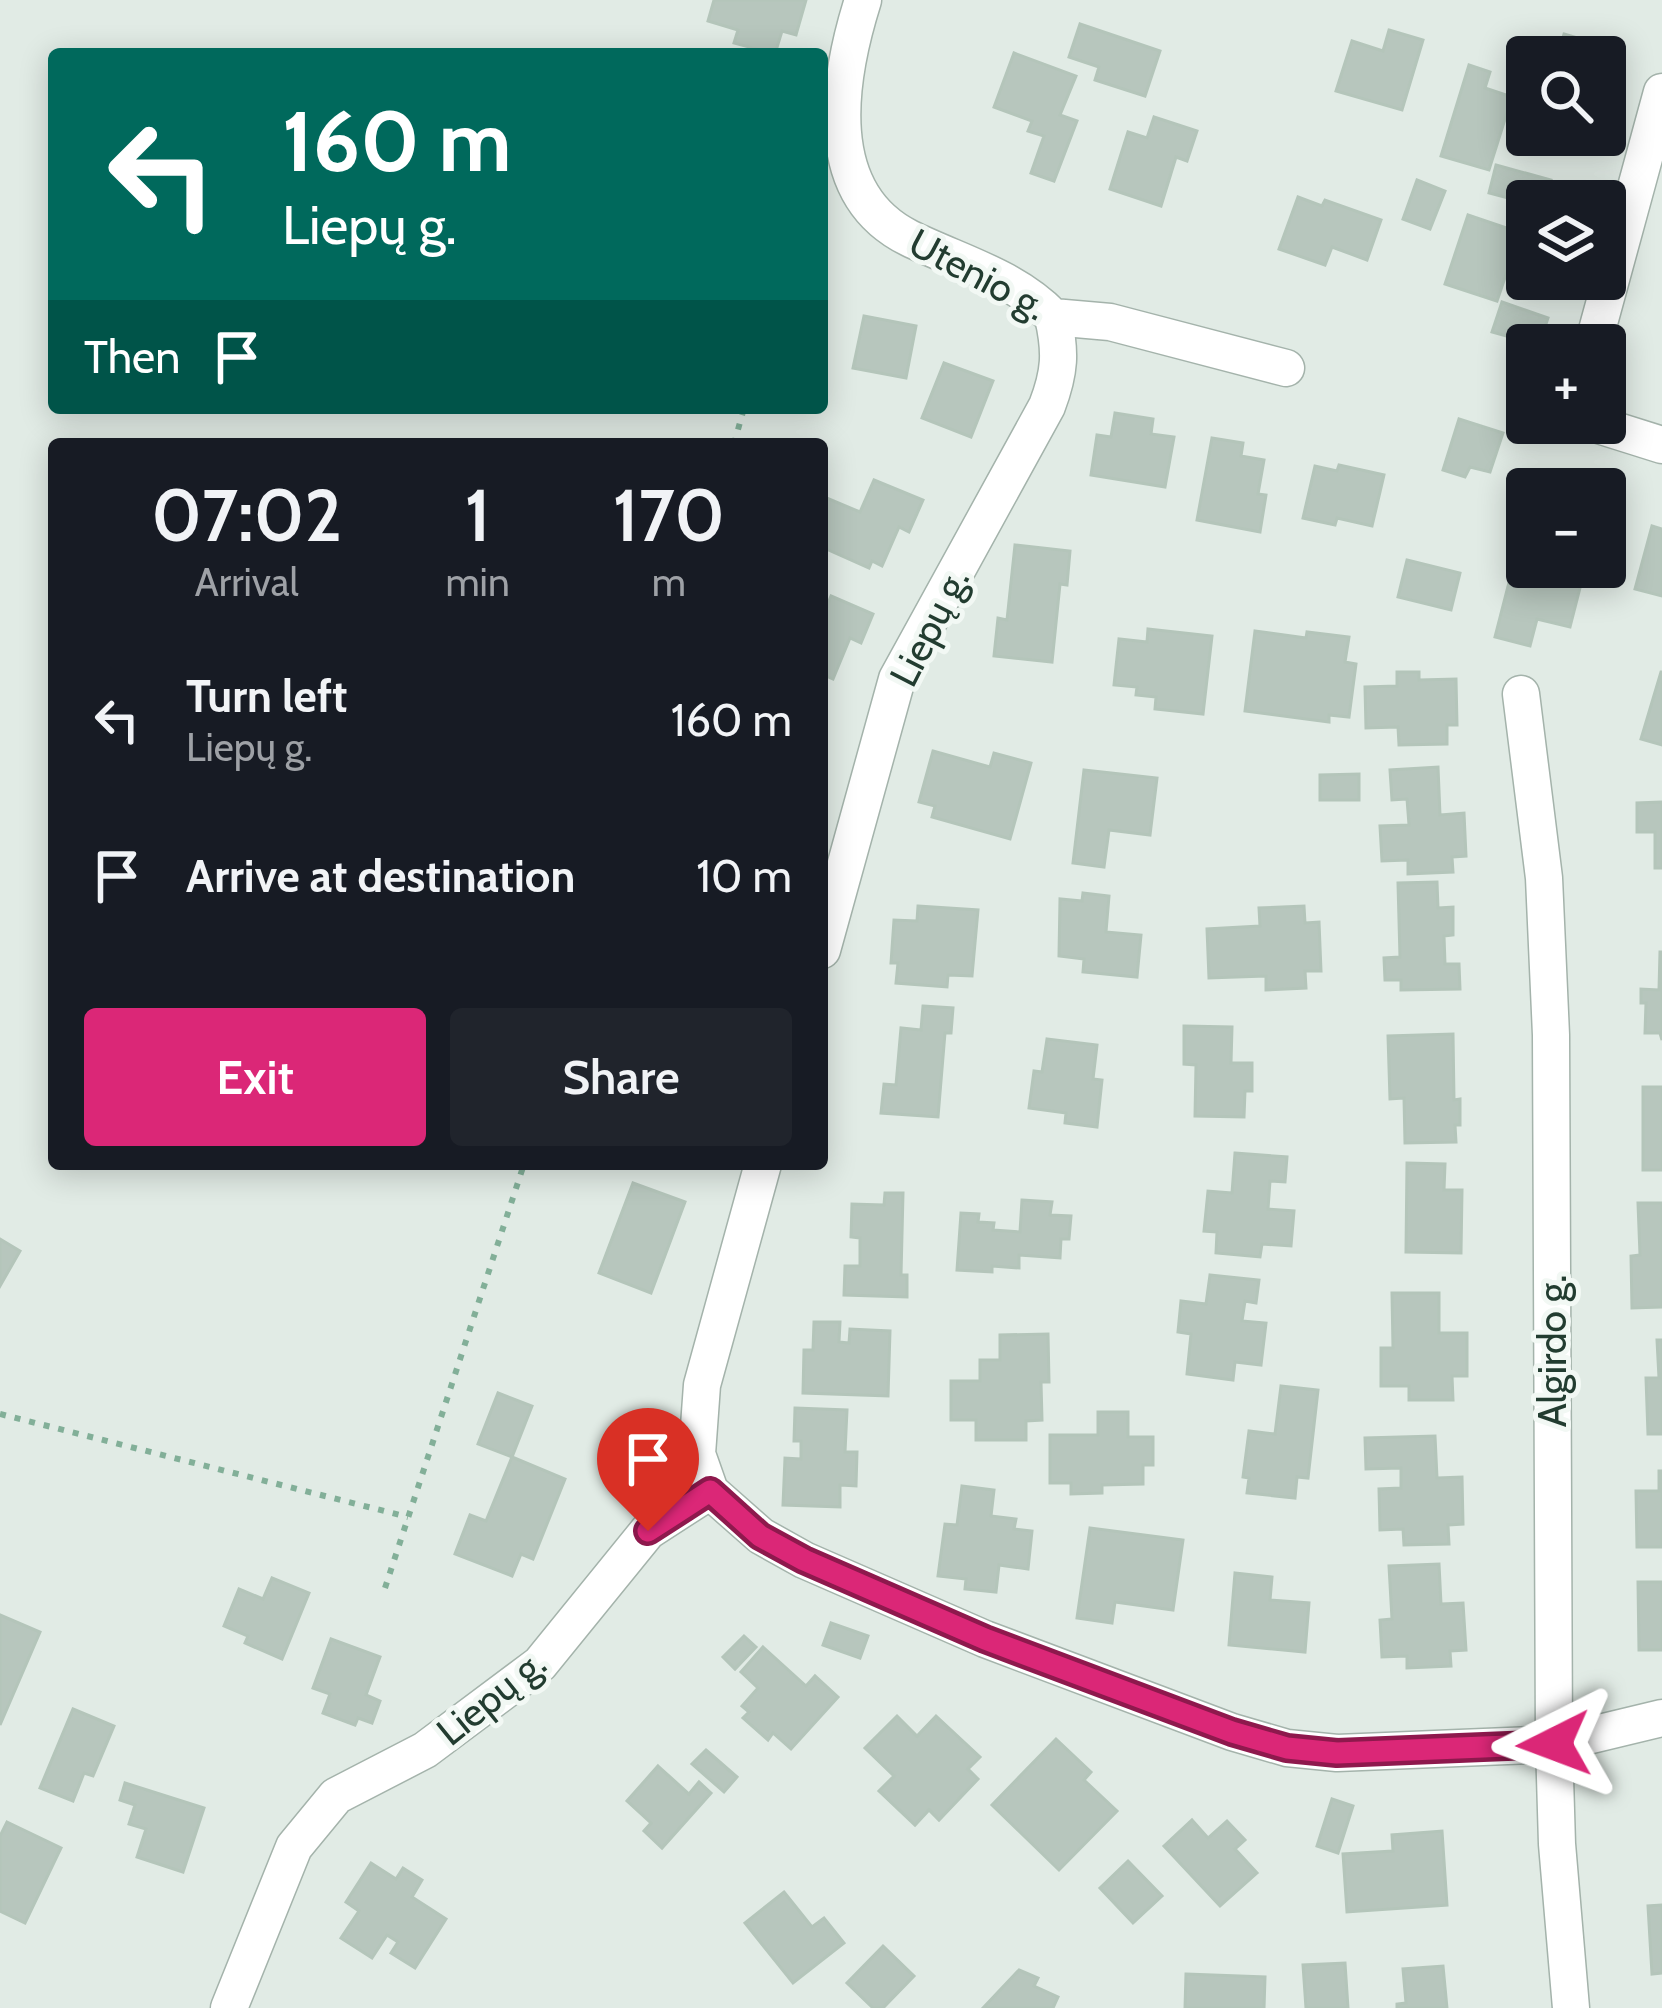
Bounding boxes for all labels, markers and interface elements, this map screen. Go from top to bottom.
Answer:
map controls [1506,36,1626,588]
button: search [1506,36,1626,156]
text: 160 m [282,90,511,192]
icon: left [84,96,240,252]
button: layers [1506,180,1626,300]
text: Liepų g. [282,192,457,258]
street label: Utenio g. [901,218,1055,330]
icon: arrive [204,324,270,390]
button: + [1506,324,1626,444]
text: Then [84,330,180,384]
button: − [1506,468,1626,588]
text: 07:02 [151,472,342,559]
text: 1 [465,472,490,559]
text: 170 [613,472,725,559]
text: Arrival [195,558,299,606]
text: min [445,558,510,606]
text: m [652,558,686,606]
street label: Liepų g. [879,560,979,694]
text: Turn left [186,669,348,723]
icon: left [84,687,150,753]
text: 160 m [671,693,792,747]
text: Liepų g. [186,723,312,771]
icon: arrive [84,843,150,909]
text: Arrive at destination [186,849,575,903]
text: 10 m [696,849,792,903]
button: Exit [84,1008,426,1146]
button: Share [450,1008,792,1146]
street label: Algirdo g. [1528,1275,1576,1427]
pin [597,1408,699,1531]
icon: arrive [615,1426,681,1492]
street label: Liepų g. [427,1639,555,1755]
position arrow [1491,1681,1617,1807]

